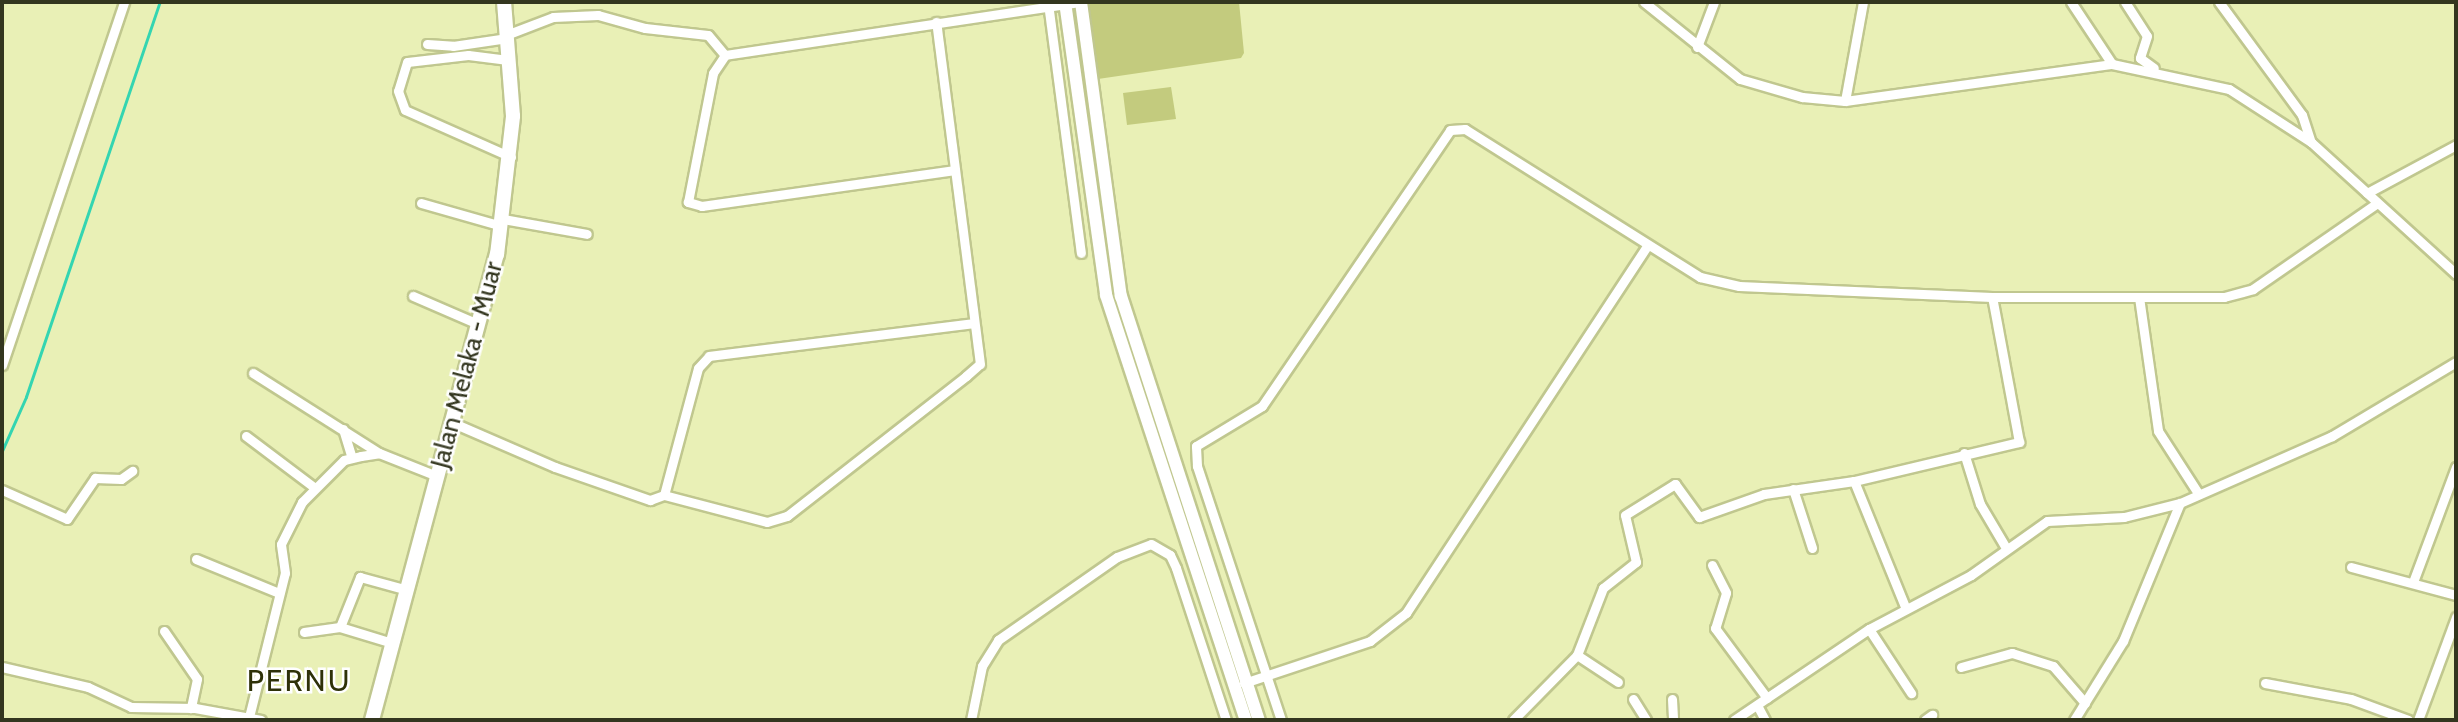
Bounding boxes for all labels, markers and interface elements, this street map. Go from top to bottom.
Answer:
street label: Jalan Melaka - Muar [424,258,510,472]
district label: PERNU [247,663,351,699]

